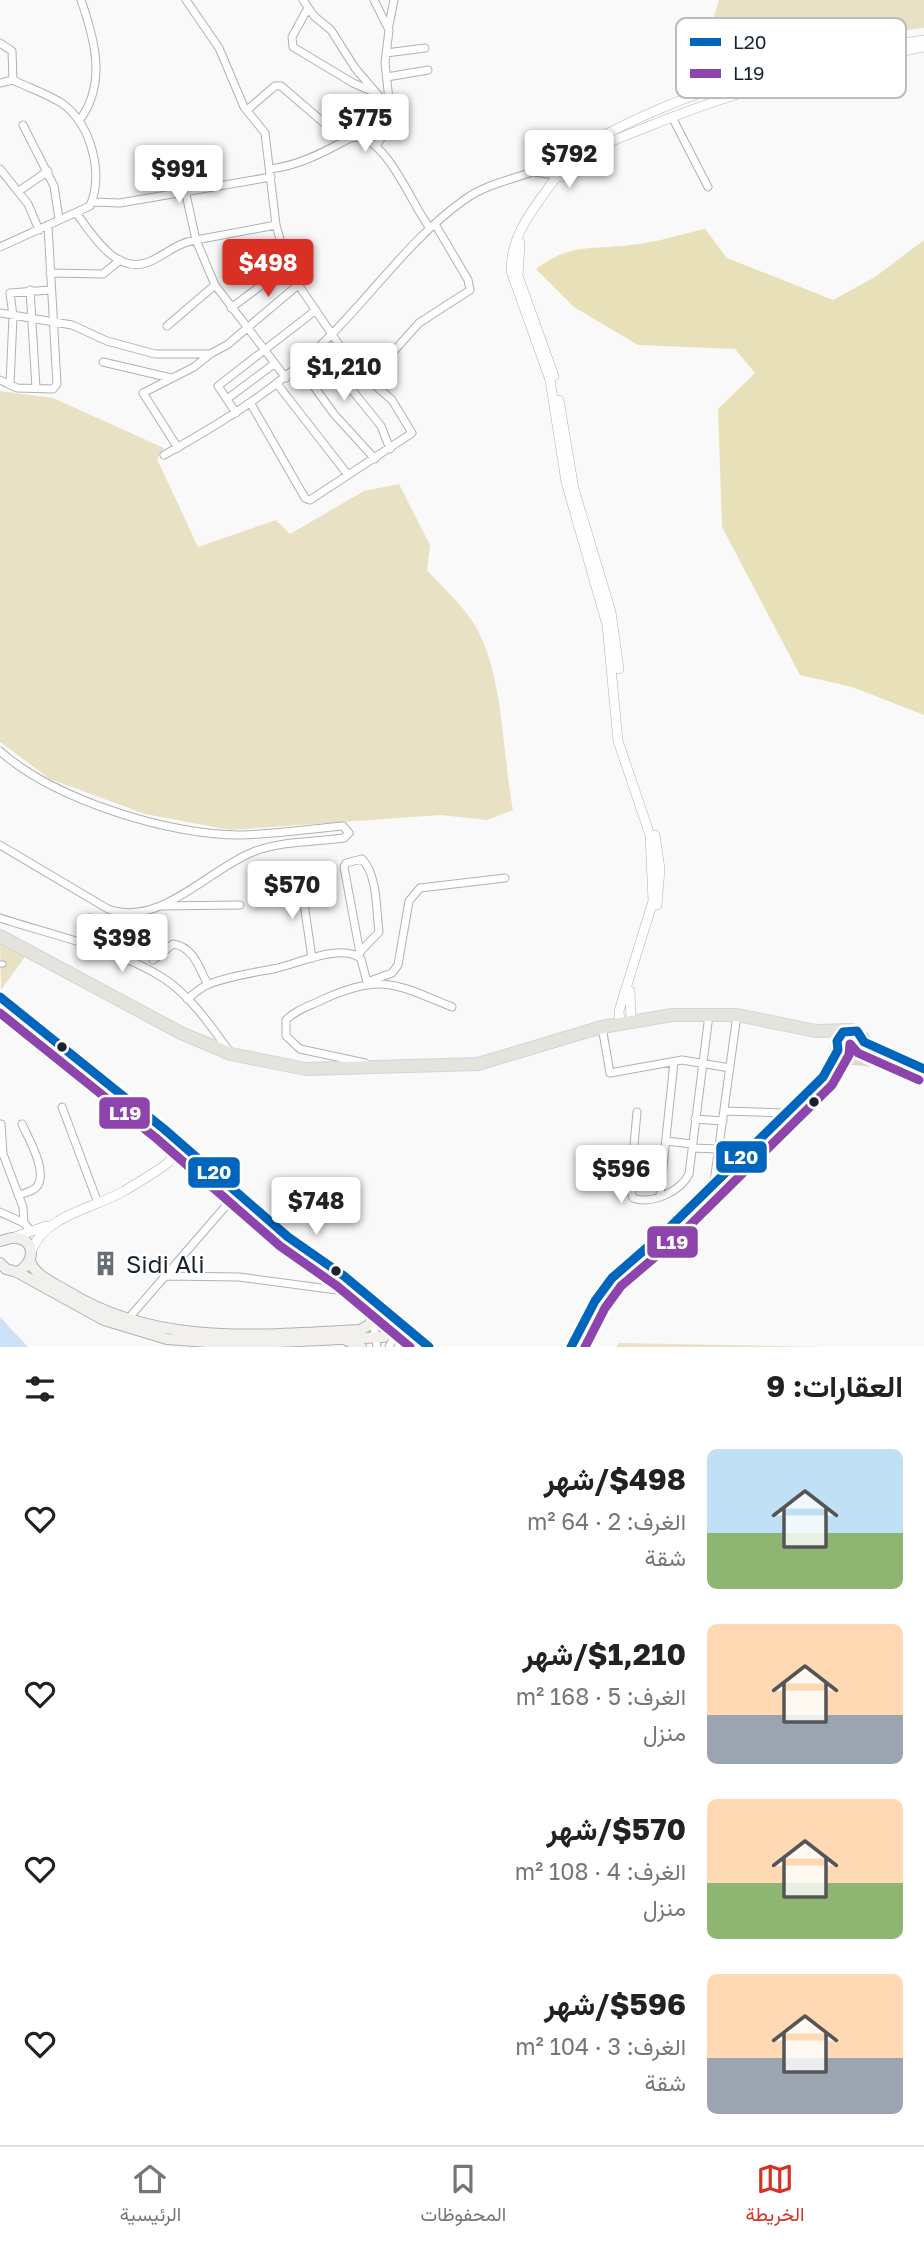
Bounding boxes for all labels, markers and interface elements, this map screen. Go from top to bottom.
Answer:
legend [676,18,906,98]
text: L20 [733,30,767,53]
text: L19 [733,61,765,84]
pin: $775 [324,94,406,154]
text: $775 [338,103,392,131]
pin: $792 [528,130,610,190]
text: $792 [541,139,597,167]
pin: $991 [138,146,220,205]
text: $991 [151,154,207,182]
pin: $498 [227,240,309,299]
text: $498 [238,248,298,276]
pin: $1,210 [287,344,401,403]
text: $1,210 [306,352,382,380]
pin: $570 [251,862,333,921]
text: $570 [264,870,320,898]
pin: $398 [81,914,163,974]
text: $398 [93,923,151,951]
unlabelled marker [55,1040,69,1054]
unlabelled marker [807,1095,821,1109]
line badge: L19 [98,1096,151,1130]
text: L19 [109,1101,141,1124]
line badge: L20 [715,1140,768,1174]
text: L20 [724,1145,758,1168]
pin: $596 [580,1146,662,1205]
text: $596 [592,1154,650,1182]
line badge: L20 [187,1156,241,1189]
text: L20 [197,1160,231,1183]
pin: $748 [275,1178,357,1237]
text: $748 [287,1186,345,1214]
line badge: L19 [646,1225,699,1259]
text: L19 [656,1230,688,1253]
building icon: Sidi Ali [92,1249,120,1277]
place label: Sidi Ali [126,1249,205,1278]
unlabelled marker [329,1264,343,1278]
text: العقارات: 9 [766,1368,903,1404]
icon: filters [21,1370,59,1408]
text: $498/شهر [544,1461,686,1497]
icon: home [763,1477,847,1561]
icon: heart [21,1500,59,1538]
text: الغرف: 2 · 64 m² [527,1507,686,1535]
text: شقة [644,1543,686,1571]
text: $1,210/شهر [522,1636,686,1672]
icon: home [763,1652,847,1736]
icon: heart [21,1675,59,1713]
text: الغرف: 5 · 168 m² [516,1682,686,1710]
text: منزل [643,1718,686,1746]
text: $570/شهر [547,1811,686,1847]
icon: home [763,1827,847,1911]
icon: heart [21,1850,59,1888]
text: الغرف: 4 · 108 m² [515,1857,686,1885]
text: منزل [643,1893,686,1921]
text: $596/شهر [544,1986,686,2022]
icon: home [763,2002,847,2086]
icon: heart [21,2025,59,2063]
text: الغرف: 3 · 104 m² [515,2032,686,2060]
text: شقة [644,2068,686,2096]
tab: الرئيسية [120,2160,181,2231]
tab: المحفوظات [421,2160,506,2231]
tab: الخريطة [746,2160,804,2231]

